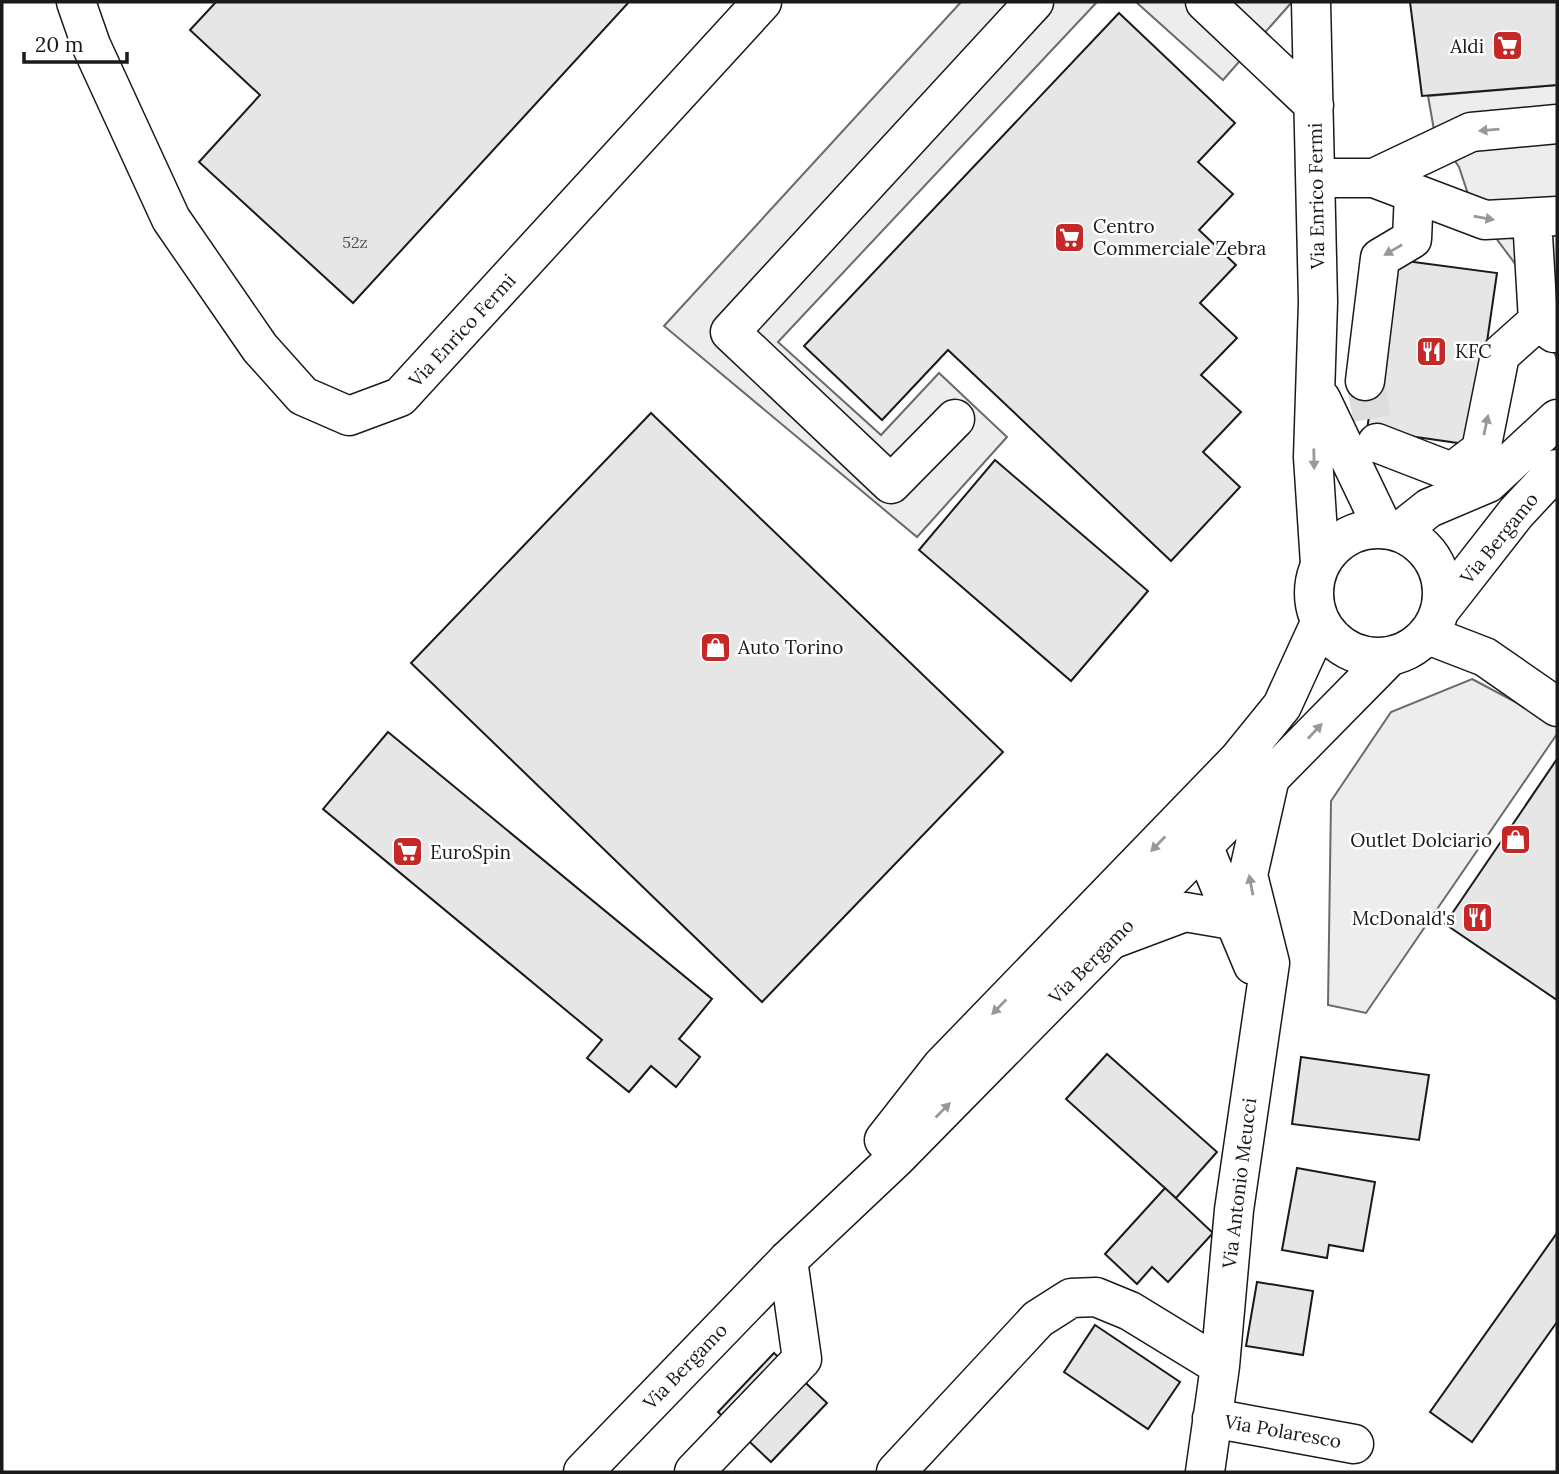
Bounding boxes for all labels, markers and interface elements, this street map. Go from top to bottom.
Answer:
scale bar [24,21,128,65]
supermarket icon: Aldi [1490,29,1524,63]
text: 20 m [35,31,84,58]
place label: Aldi [1449,34,1484,58]
street label: Via Enrico Fermi [1303,123,1329,270]
one-way arrow [1478,125,1500,136]
one-way arrow [1473,212,1495,223]
place label: Centro Commerciale Zebra [1093,214,1267,260]
supermarket icon: Centro Commerciale Zebra [1053,220,1087,254]
house number: 52z [342,232,368,252]
one-way arrow [1383,244,1402,256]
street label: Via Enrico Fermi [403,268,521,392]
restaurant icon: KFC [1415,334,1449,368]
place label: KFC [1455,339,1492,363]
one-way arrow [1480,414,1491,436]
one-way arrow [1308,448,1320,470]
street label: Via Bergamo [1454,487,1543,589]
shop icon: Auto Torino [698,630,732,664]
place label: Auto Torino [737,635,843,659]
one-way arrow [1306,723,1322,740]
shop icon: Outlet Dolciario [1498,823,1532,857]
place label: Outlet Dolciario [1350,828,1492,852]
supermarket icon: EuroSpin [390,835,424,869]
one-way arrow [1149,835,1166,852]
place label: EuroSpin [430,840,511,864]
one-way arrow [1246,874,1257,896]
restaurant icon: McDonald's [1461,901,1495,935]
place label: McDonald's [1352,906,1455,930]
street label: Via Bergamo [1043,913,1139,1009]
one-way arrow [992,998,1008,1015]
street label: Via Antonio Meucci [1217,1096,1261,1271]
one-way arrow [935,1102,951,1118]
street label: Via Bergamo [637,1318,732,1415]
street label: Via Polaresco [1222,1409,1343,1453]

